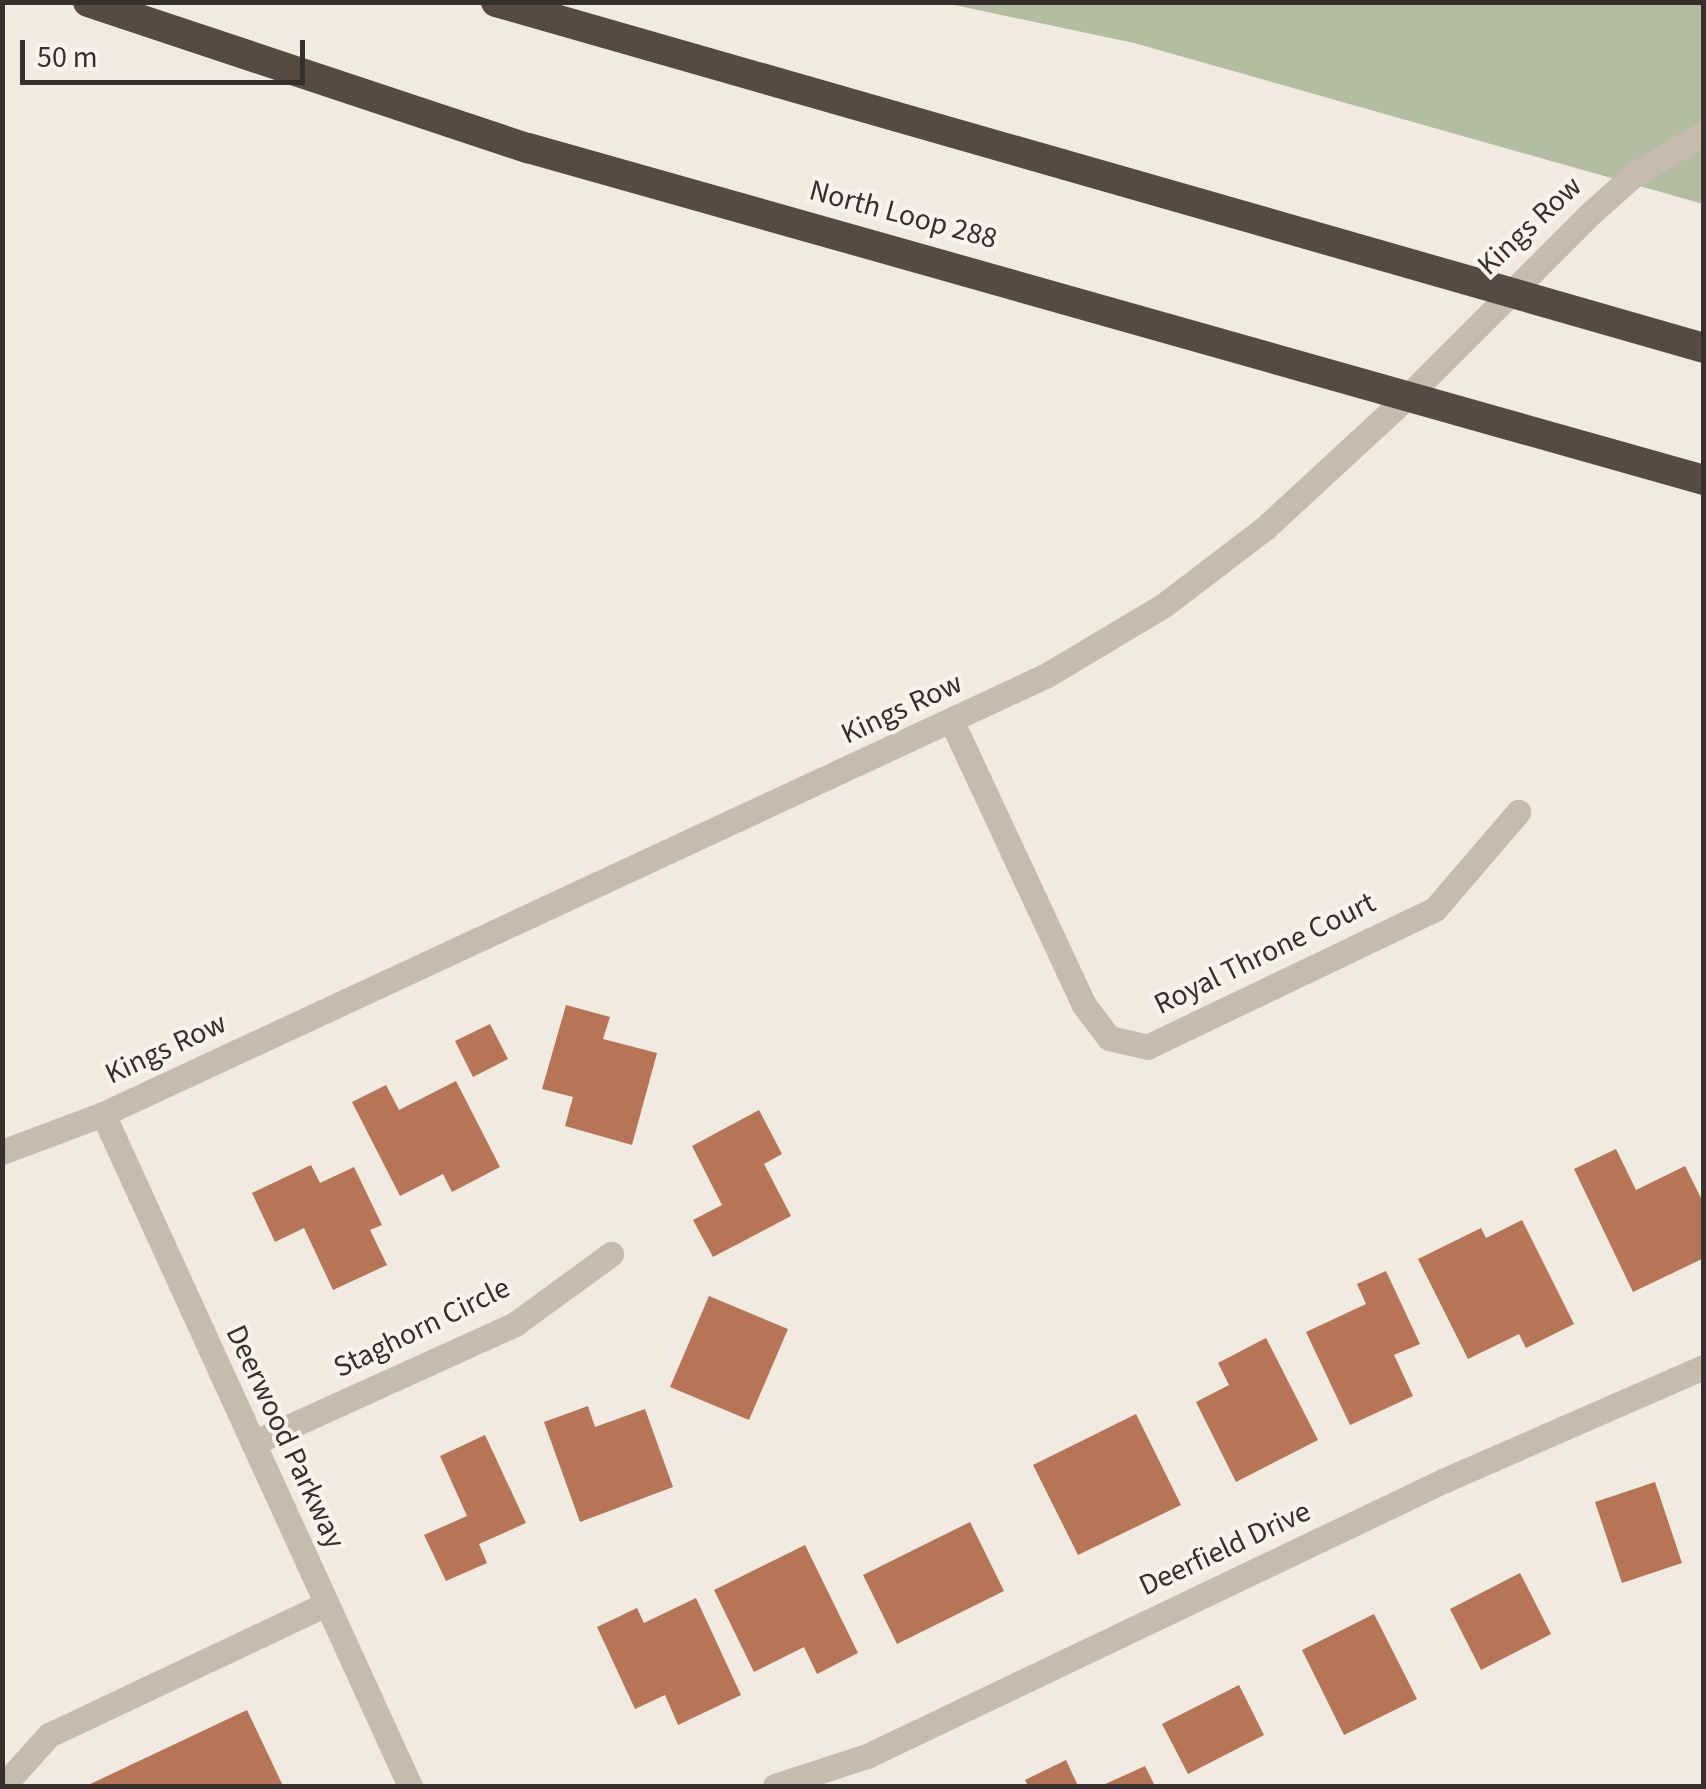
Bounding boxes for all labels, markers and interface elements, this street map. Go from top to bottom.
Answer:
scale bar [25,20,310,82]
text: 50 m [37,36,98,79]
street label: Kings Row [1470,169,1590,283]
street label: North Loop 288 [805,173,1001,257]
street label: Kings Row [836,665,968,753]
street label: Royal Throne Court [1149,885,1381,1023]
street label: Kings Row [100,1005,232,1093]
street label: Staghorn Circle [328,1270,516,1386]
street label: Deerwood Parkway [217,1320,353,1554]
street label: Deerfield Drive [1134,1494,1316,1604]

